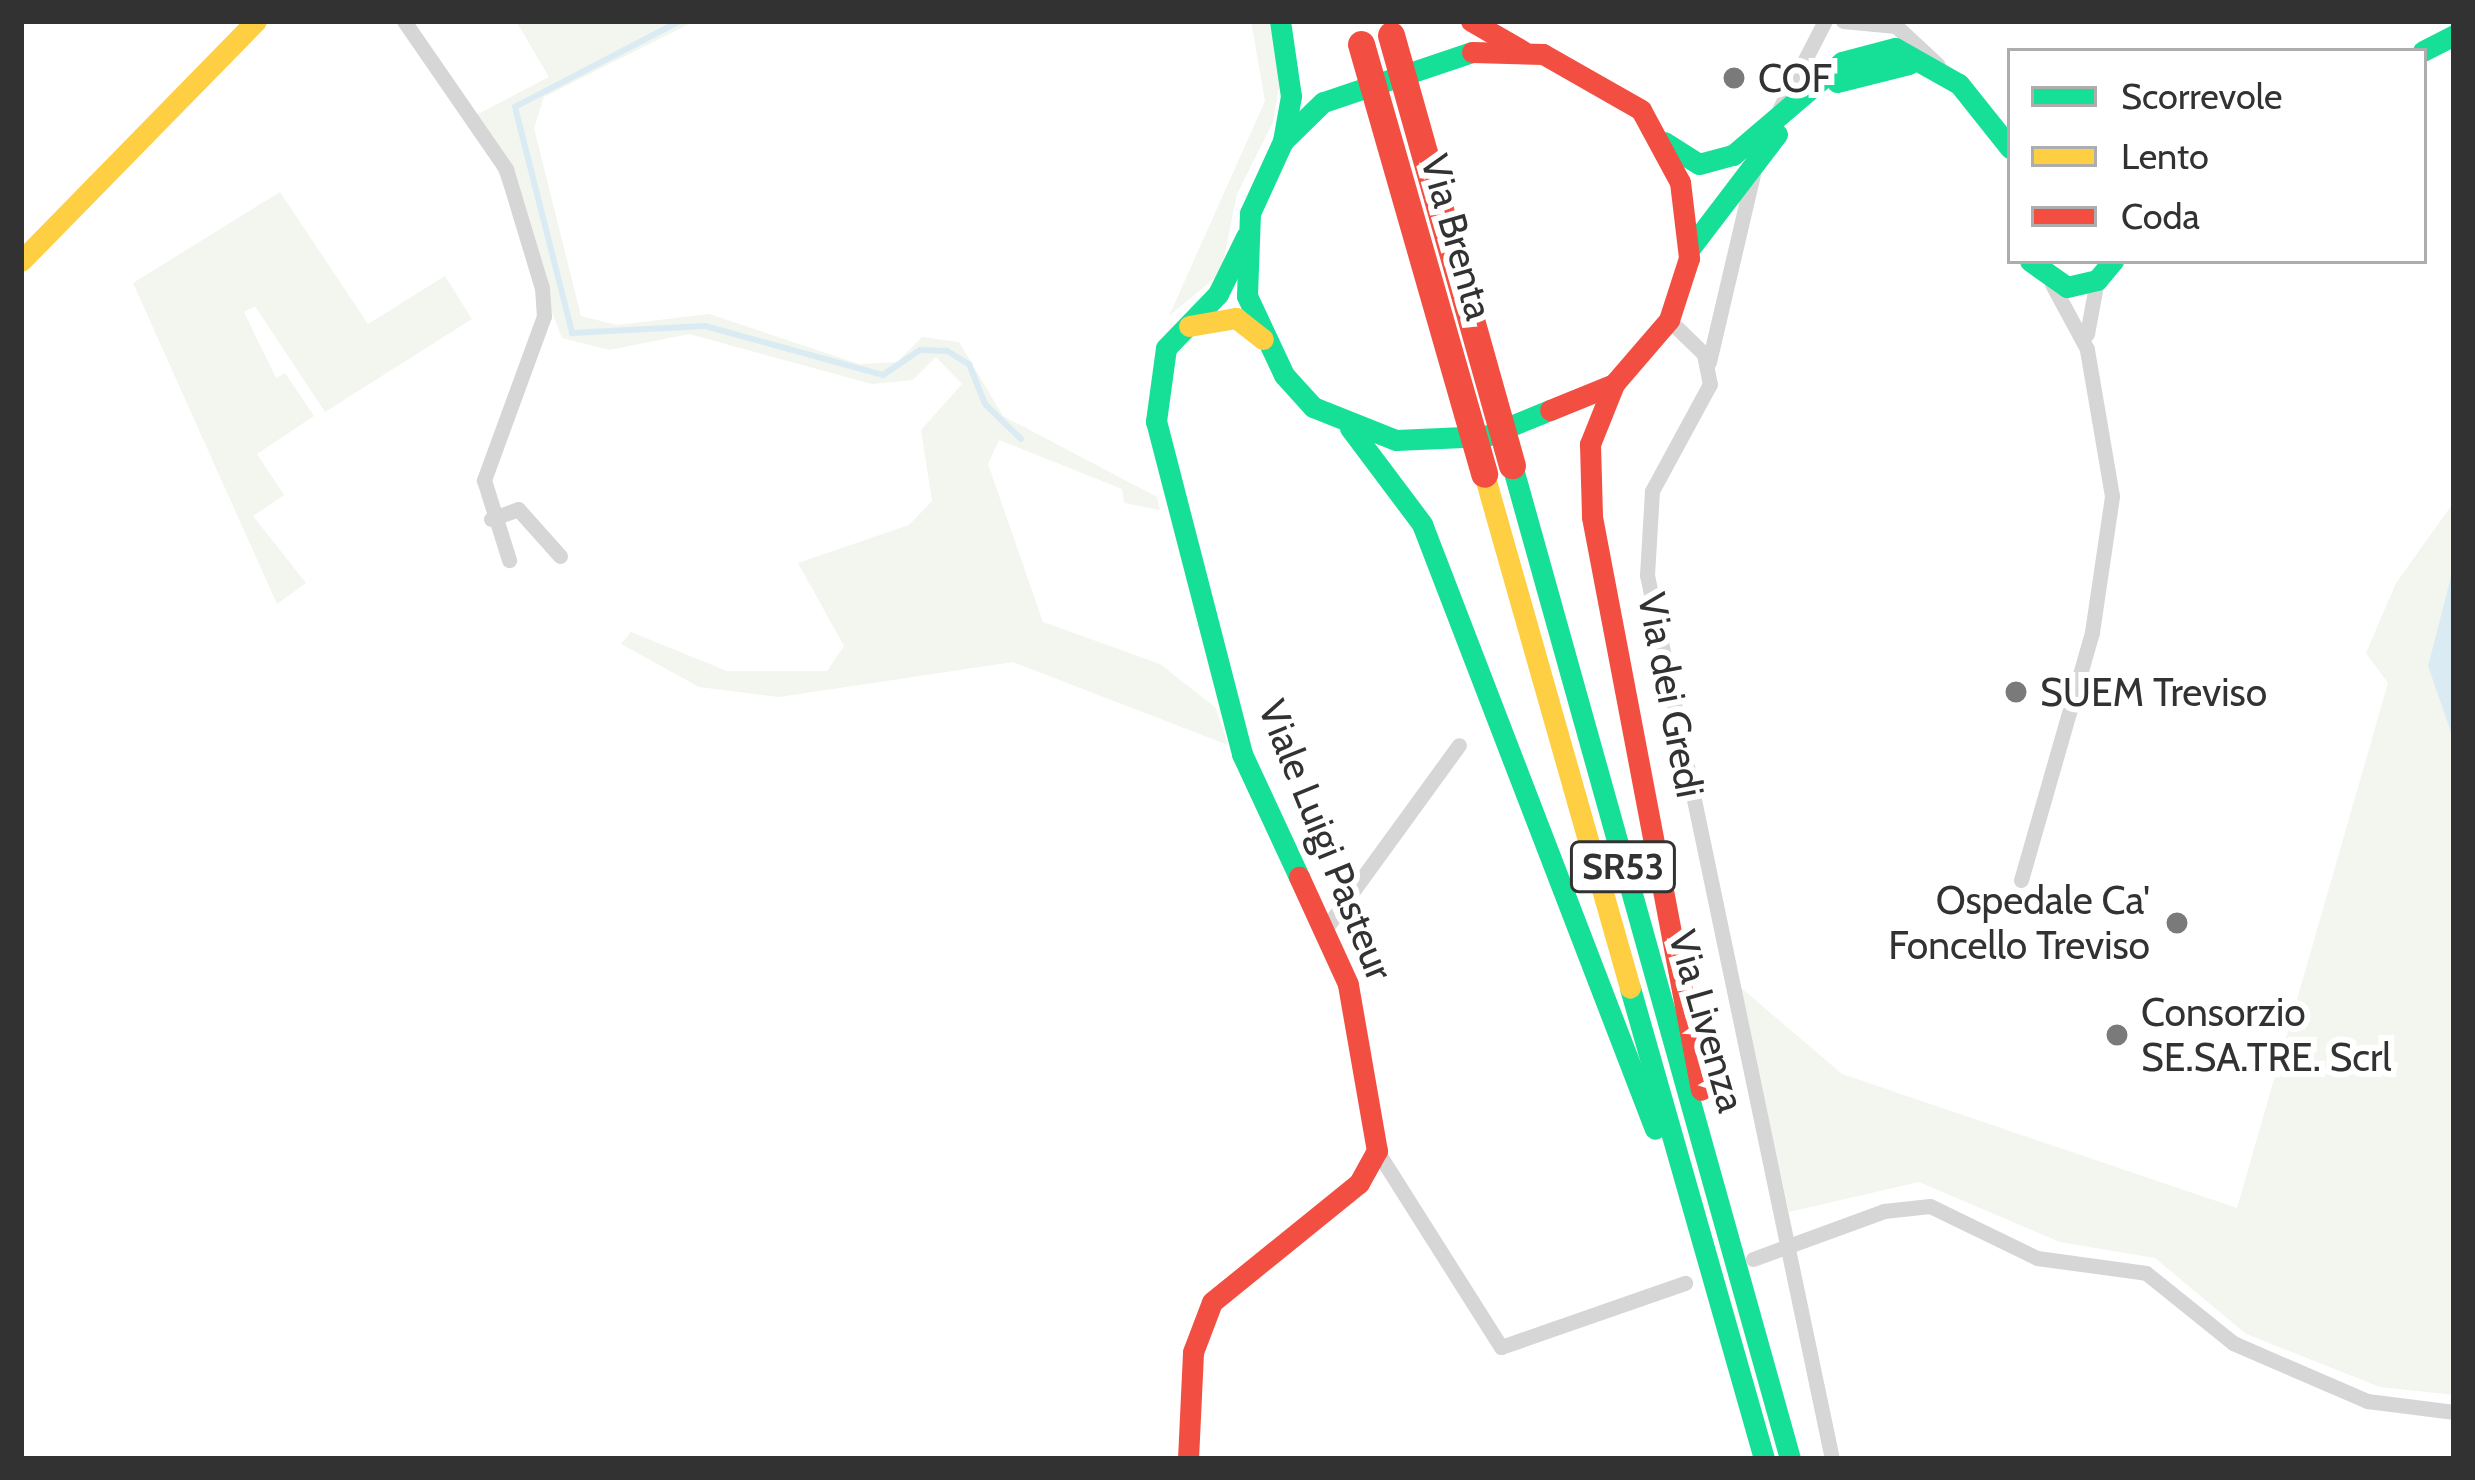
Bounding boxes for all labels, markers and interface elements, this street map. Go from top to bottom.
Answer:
legend [2007,48,2427,264]
place label: COF [1758,55,1832,101]
marker: COF [1721,65,1747,91]
text: Scorrevole [2121,74,2282,118]
text: Lento [2121,134,2209,178]
street label: Via Brenta [1411,149,1503,325]
text: Coda [2121,194,2200,238]
street label: Via dei Gredi [1628,589,1714,801]
place label: SUEM Treviso [2040,669,2267,715]
marker: SUEM Treviso [2003,679,2029,705]
street label: Viale Luigi Pasteur [1249,693,1403,987]
road number: SR53 [1569,837,1677,897]
place label: Ospedale Ca' Foncello Treviso [1888,878,2150,969]
marker: Ospedale Ca' Foncello Treviso [2161,907,2193,939]
street label: Via Livenza [1659,925,1755,1117]
place label: Consorzio SE.SA.TRE. Scrl [2141,990,2392,1081]
marker: Consorzio SE.SA.TRE. Scrl [2104,1022,2130,1048]

